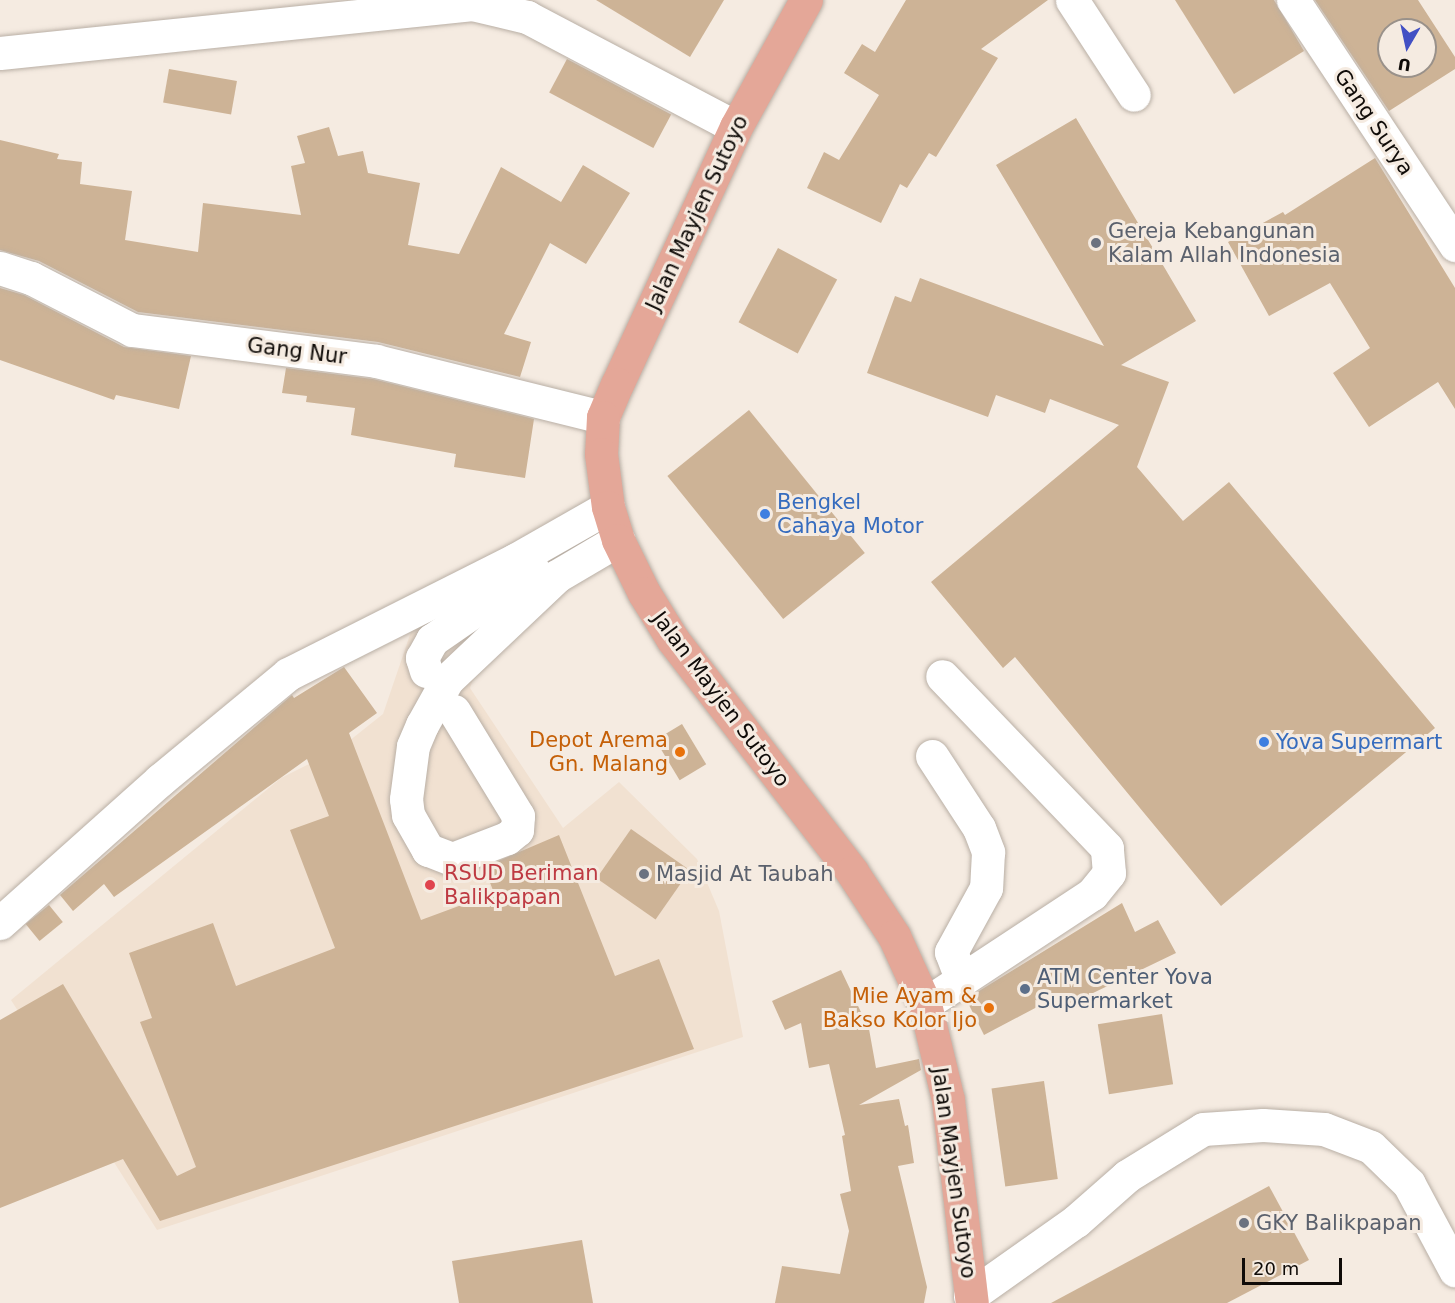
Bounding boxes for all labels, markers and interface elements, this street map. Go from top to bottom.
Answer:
north arrow [1377,18,1437,78]
text: U [1397,54,1412,75]
street label: Gang Surya [1329,64,1419,180]
street label: Jalan Mayjen Sutoyo [641,111,753,315]
place label: Gereja Kebangunan Kalam Allah Indonesia [1108,218,1341,268]
marker: Gereja Kebangunan Kalam Allah Indonesia [1089,236,1103,250]
street label: Gang Nur [246,332,348,370]
place label: Bengkel Cahaya Motor [777,489,923,539]
marker: Bengkel Cahaya Motor [758,507,772,521]
street label: Jalan Mayjen Sutoyo [647,606,795,792]
place label: Depot Arema Gn. Malang [529,727,668,777]
place label: Yova Supermart [1276,729,1442,755]
marker: Yova Supermart [1257,735,1271,749]
marker: Depot Arema Gn. Malang [673,745,687,759]
place label: RSUD Beriman Balikpapan [444,860,599,910]
place label: Masjid At Taubah [656,861,834,887]
marker: Masjid At Taubah [637,867,651,881]
marker: RSUD Beriman Balikpapan [421,876,439,894]
place label: ATM Center Yova Supermarket [1037,964,1213,1014]
marker: ATM Center Yova Supermarket [1018,982,1032,996]
place label: Mie Ayam & Bakso Kolor Ijo [823,983,977,1033]
marker: Mie Ayam & Bakso Kolor Ijo [982,1001,996,1015]
street label: Jalan Mayjen Sutoyo [927,1066,981,1280]
place label: GKY Balikpapan [1256,1210,1422,1236]
marker: GKY Balikpapan [1237,1216,1251,1230]
scale bar [1245,1246,1346,1284]
text: 20 m [1253,1258,1299,1279]

